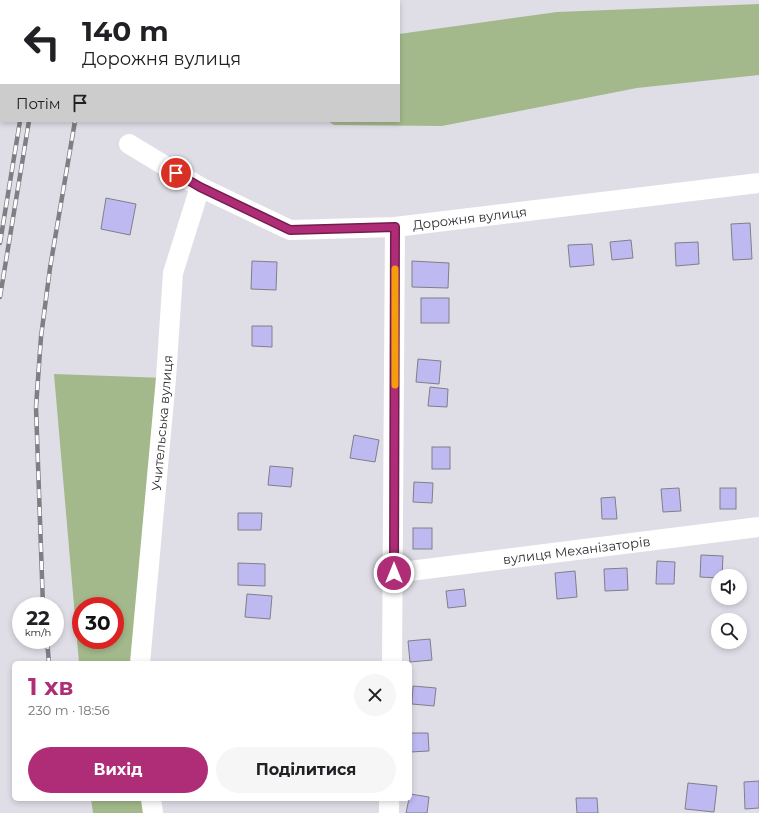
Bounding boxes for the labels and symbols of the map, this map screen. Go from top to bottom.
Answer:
pin [159,156,193,190]
street label: Дорожня вулиця [412,203,528,233]
street label: Учительська вулиця [148,354,176,492]
street label: вулиця Механізаторів [502,533,651,567]
position arrow [373,552,415,594]
speed limit sign: 30 [72,597,124,649]

